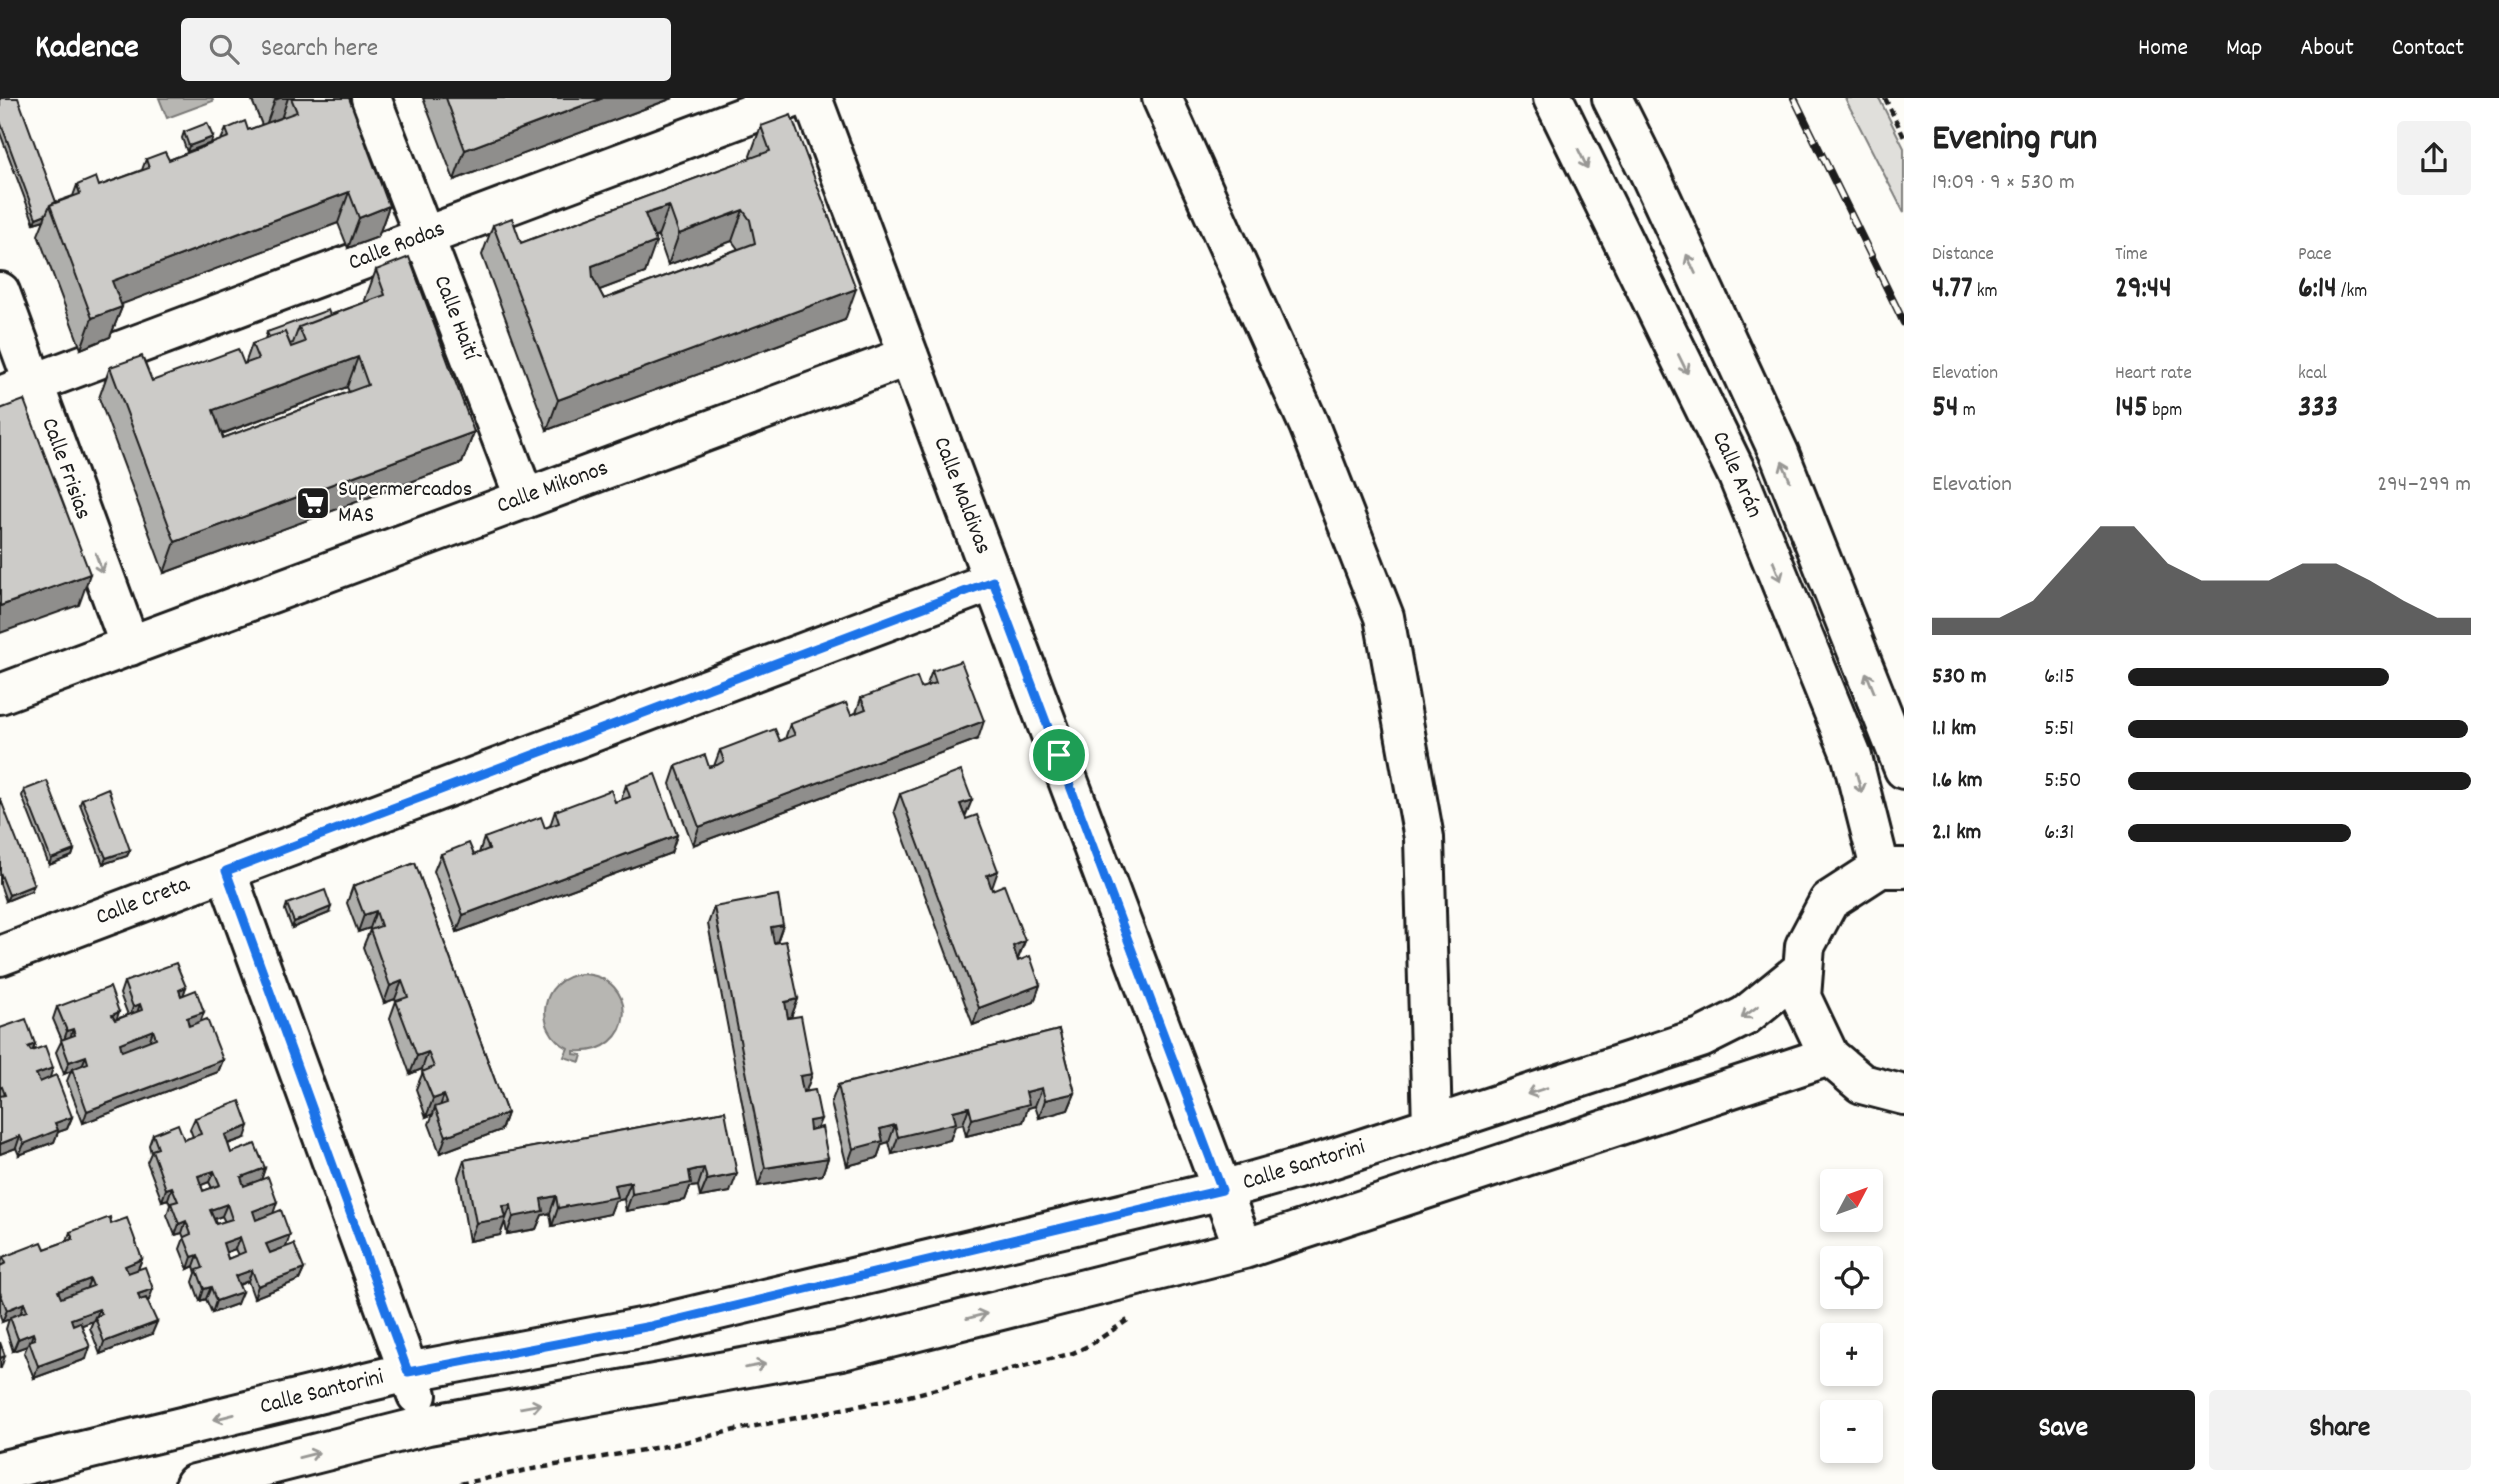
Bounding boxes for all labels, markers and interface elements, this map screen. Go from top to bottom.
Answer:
search box [181,18,671,81]
text: Kadence [35,26,139,73]
icon: search [205,30,243,68]
text: Search here [261,31,378,68]
text: Home [2138,32,2188,66]
text: Map [2226,32,2262,66]
text: About [2300,32,2354,66]
text: Contact [2392,32,2464,66]
text: Evening run [1932,113,2097,168]
button: share [2397,121,2471,195]
one-way arrow [1577,148,1591,169]
text: 19:09 · 9 × 530 m [1932,167,2075,200]
street label: Calle Rodas [344,213,450,281]
text: Distance [1932,242,1994,269]
text: Time [2115,242,2148,269]
text: Pace [2298,242,2332,269]
one-way arrow [1684,254,1698,275]
text: 4.77 [1932,269,1972,312]
text: 29:44 [2115,269,2172,312]
text: 6:14 [2298,269,2337,312]
street label: Calle Haití [424,271,487,367]
text: km [1972,279,1998,306]
text: /km [2337,279,2367,306]
one-way arrow [1677,353,1691,374]
text: Elevation [1932,361,1998,388]
text: Heart rate [2115,361,2192,388]
text: kcal [2298,361,2327,388]
text: 54 [1932,388,1958,431]
text: 145 [2115,388,2148,431]
text: 333 [2298,388,2338,431]
text: m [1958,398,1976,425]
text: bpm [2148,398,2182,425]
street label: Calle Frisias [31,414,99,524]
street label: Calle Arán [1702,426,1770,524]
street label: Calle Maldivas [924,433,998,559]
street label: Calle Mikonos [493,453,613,523]
one-way arrow [1778,461,1791,482]
text: Elevation [1932,469,2012,502]
text: 294–299 m [2377,469,2471,502]
place label: Supermercados MAS [338,474,473,533]
supermarket icon: Supermercados MAS [294,484,332,522]
one-way arrow [94,552,107,574]
one-way arrow [1771,559,1784,581]
text: 530 m [1932,661,1986,694]
text: 6:15 [2044,661,2075,694]
one-way arrow [1863,672,1876,694]
text: 1.1 km [1932,713,1976,746]
text: 5:51 [2044,713,2074,746]
pin [1029,725,1089,785]
icon: arrive [1040,736,1078,774]
text: 1.6 km [1932,765,1983,798]
text: 5:50 [2044,765,2082,798]
one-way arrow [1853,771,1866,794]
text: 2.1 km [1932,817,1981,850]
text: 6:31 [2044,817,2074,850]
street label: Calle Creta [91,869,196,935]
one-way arrow [1741,1004,1760,1019]
one-way arrow [1527,1086,1549,1098]
street label: Calle Santorini [1239,1132,1369,1200]
north arrow [1820,1169,1883,1232]
map controls [1820,1169,1883,1463]
button: locate [1820,1246,1883,1309]
one-way arrow [965,1309,987,1322]
button: + [1820,1323,1883,1386]
one-way arrow [743,1359,766,1372]
street label: Calle Santorini [257,1362,387,1424]
button: Save [1932,1390,2195,1470]
button: Share [2209,1390,2471,1470]
one-way arrow [519,1399,542,1413]
button: − [1820,1400,1883,1463]
one-way arrow [213,1411,236,1424]
one-way arrow [297,1448,320,1461]

